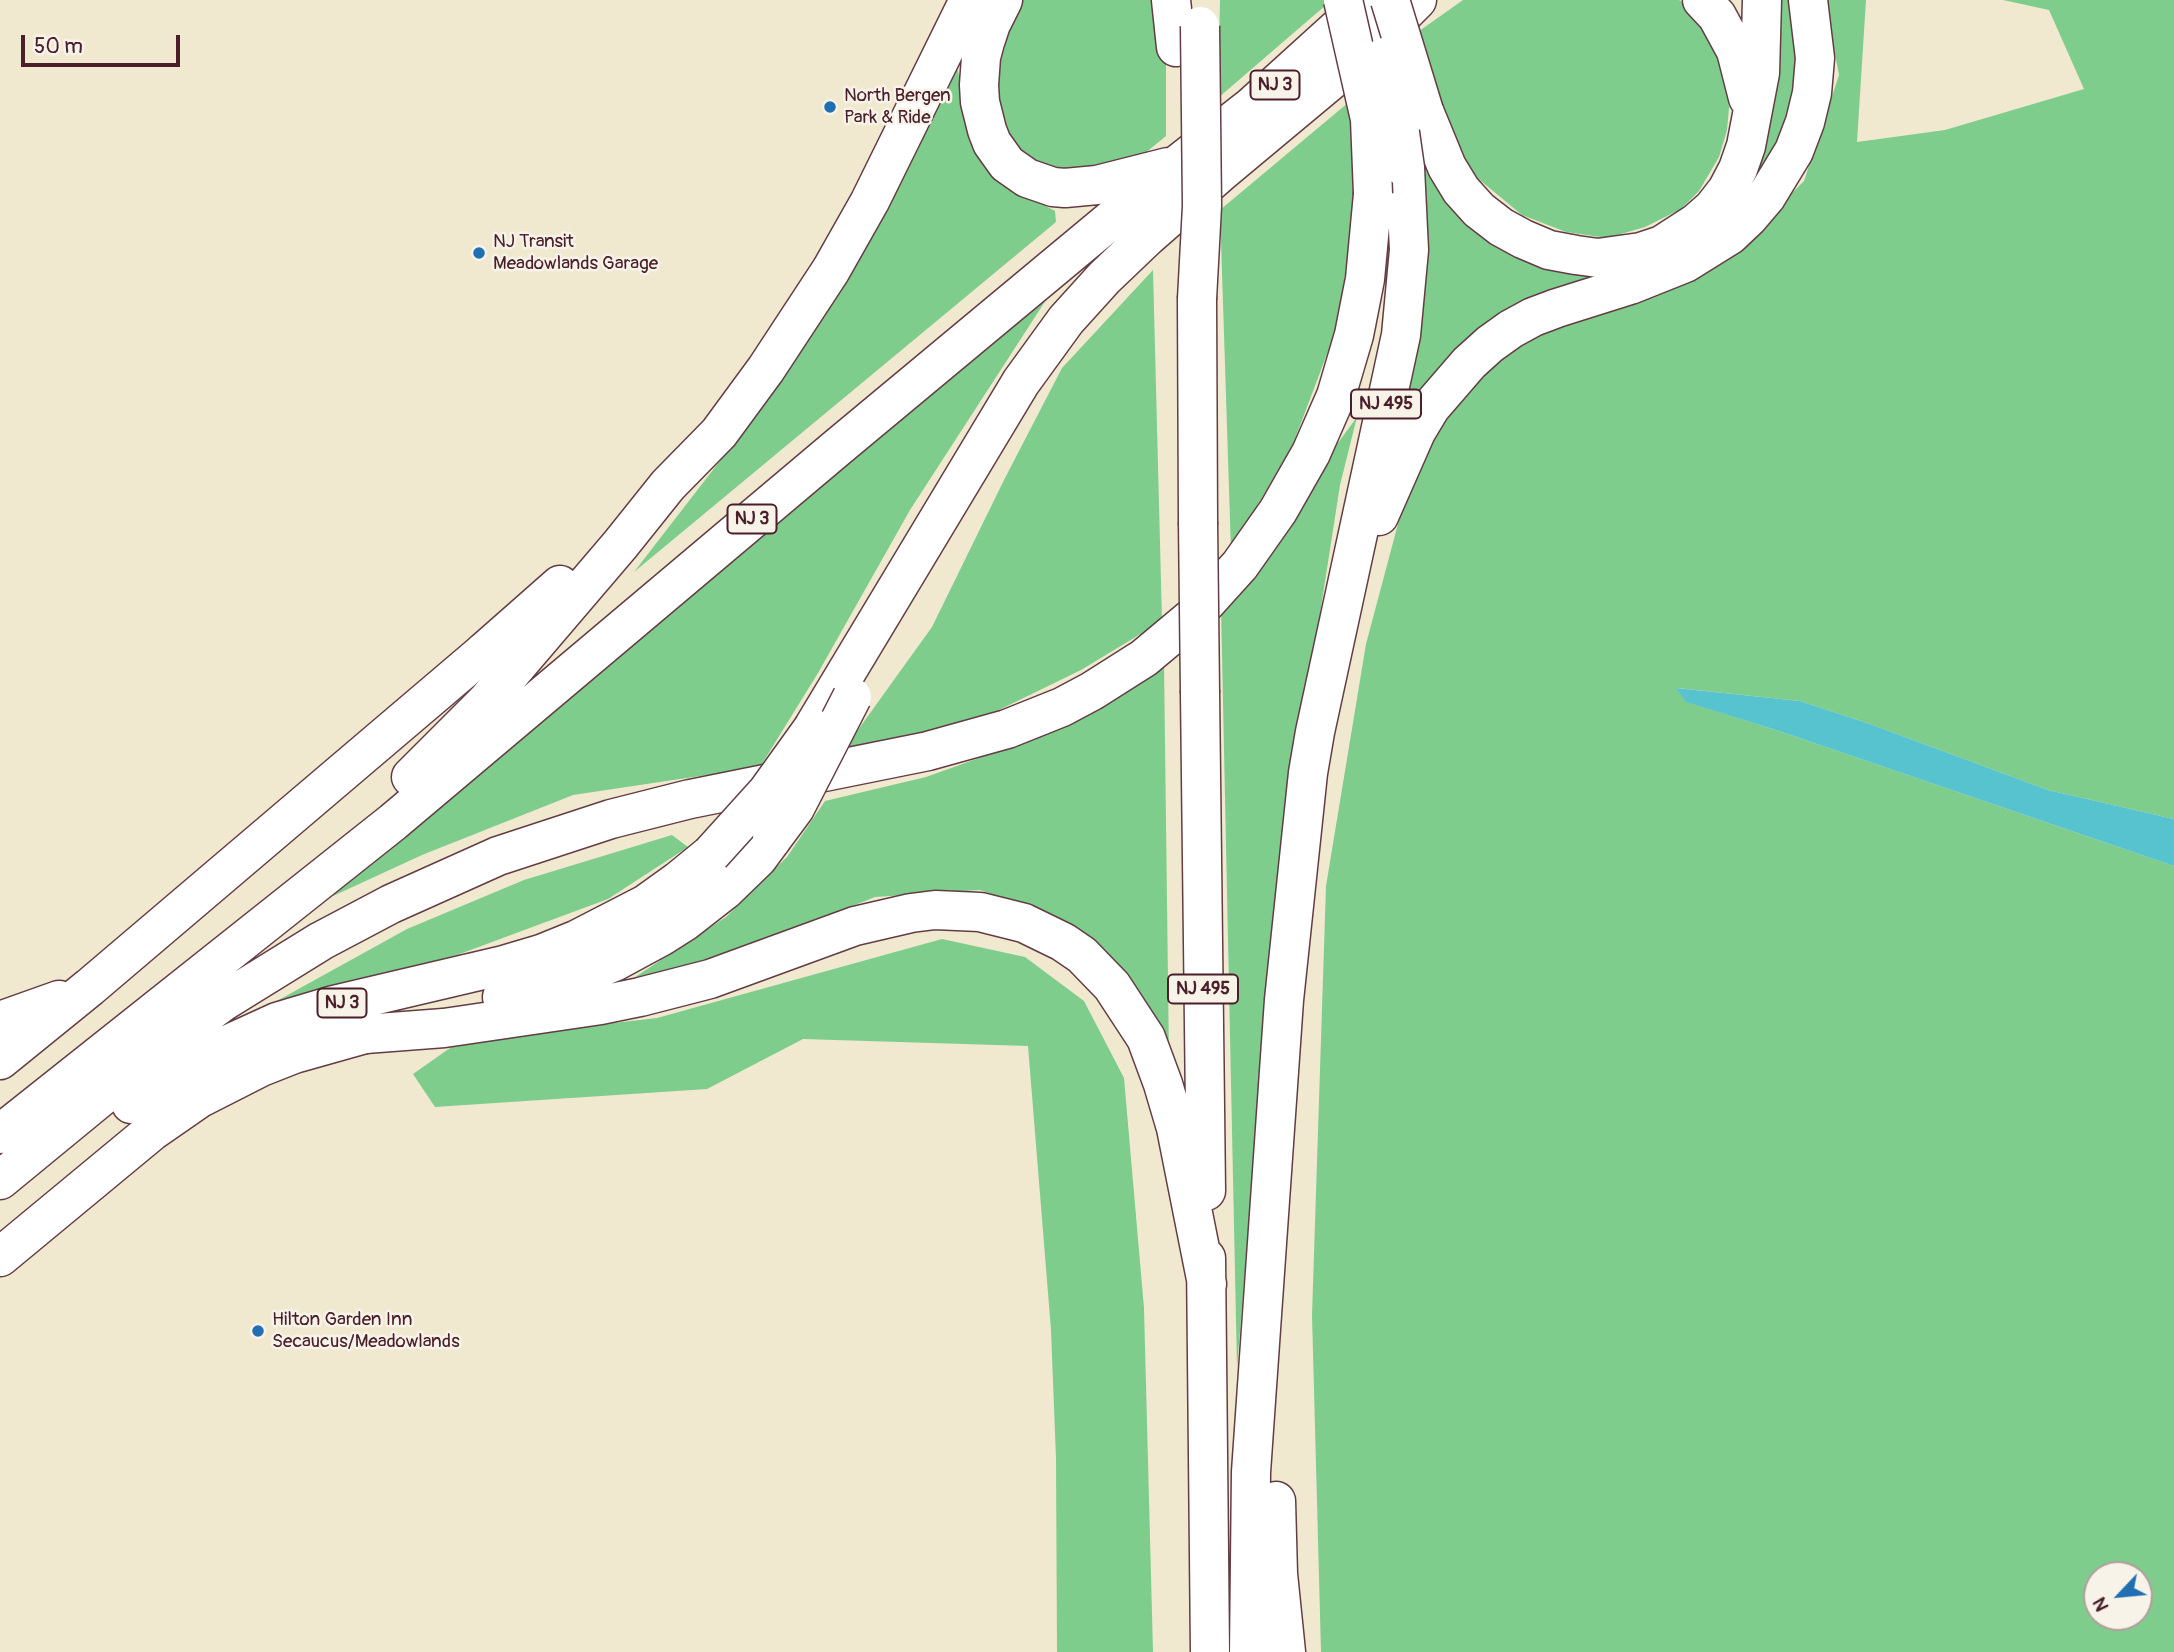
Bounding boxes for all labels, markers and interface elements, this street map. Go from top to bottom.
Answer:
scale bar [24,21,184,65]
text: 50 m [34,33,83,60]
road number: NJ 3 [1250,70,1300,100]
place label: North Bergen Park & Ride [844,85,951,129]
marker: North Bergen Park & Ride [822,99,838,115]
place label: NJ Transit Meadowlands Garage [493,231,658,275]
marker: NJ Transit Meadowlands Garage [471,245,487,261]
road number: NJ 495 [1351,390,1421,418]
road number: NJ 3 [728,504,776,534]
road number: NJ 495 [1168,974,1238,1004]
road number: NJ 3 [318,988,366,1018]
place label: Hilton Garden Inn Secaucus/Meadowlands [272,1309,460,1353]
marker: Hilton Garden Inn Secaucus/Meadowlands [250,1323,266,1339]
north arrow [2083,1561,2153,1631]
text: N [2087,1593,2115,1615]

